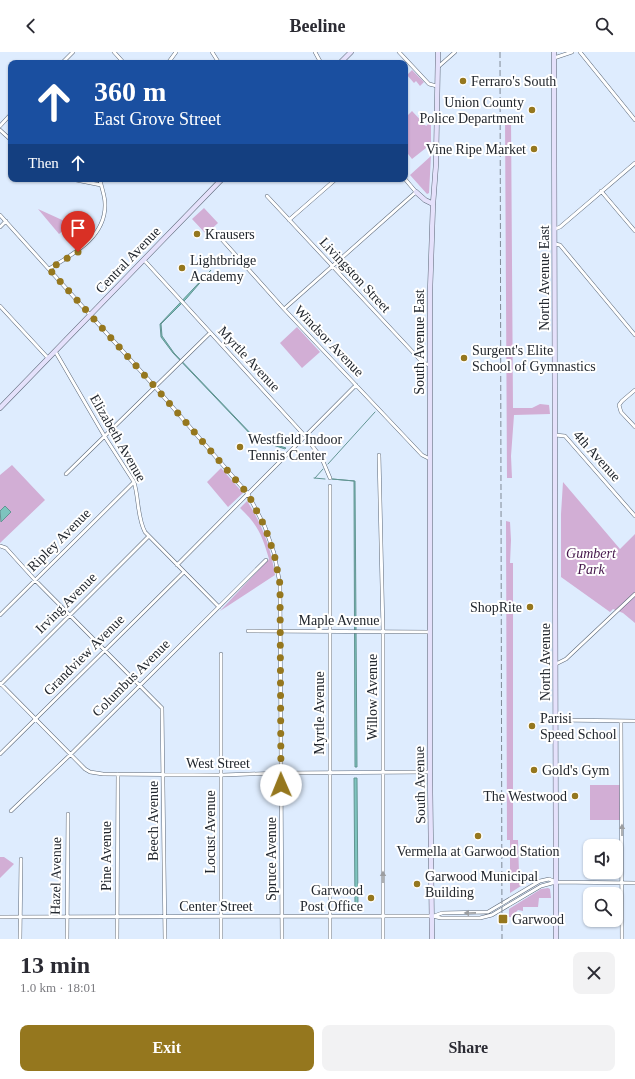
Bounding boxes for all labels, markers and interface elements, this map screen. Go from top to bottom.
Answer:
icon: back [20,15,42,37]
icon: search [593,15,615,37]
text: Beeline [290,16,346,36]
place label: Ferraro's South [471,74,556,89]
icon: ahead [28,76,80,128]
text: 360 m [94,76,166,107]
marker: Ferraro's South [458,76,468,86]
place label: Union County Police Department [419,95,524,126]
marker: Union County Police Department [527,105,537,115]
text: East Grove Street [94,109,221,129]
place label: Vine Ripe Market [426,142,526,157]
marker: Vine Ripe Market [529,144,539,154]
icon: ahead [67,152,89,174]
text: Then [28,155,59,171]
pin [61,211,95,252]
icon: arrive [67,217,89,239]
street label: Central Avenue [93,224,163,296]
street label: North Avenue East [537,225,552,331]
place label: Krausers [205,227,255,242]
marker: Krausers [192,229,202,239]
street label: Livingston Street [316,234,394,316]
place label: Lightbridge Academy [190,253,256,284]
marker: Lightbridge Academy [177,263,187,273]
street label: South Avenue East [412,289,427,395]
street label: Windsor Avenue [291,302,367,380]
street label: Myrtle Avenue [215,323,283,395]
place label: Surgent's Elite School of Gymnastics [472,343,596,374]
marker: Surgent's Elite School of Gymnastics [459,353,469,363]
street label: Elizabeth Avenue [87,392,149,484]
street label: 4th Avenue [570,428,624,484]
place label: Westfield Indoor Tennis Center [248,432,342,463]
marker: Westfield Indoor Tennis Center [235,442,245,452]
street label: Ripley Avenue [25,506,93,574]
park label: Gumbert Park [566,546,617,577]
street label: Irving Avenue [33,570,99,636]
place label: ShopRite [470,600,522,615]
marker: ShopRite [525,602,535,612]
street label: Grandview Avenue [41,612,127,698]
street label: Maple Avenue [299,613,380,628]
street label: North Avenue [538,623,553,701]
street label: Columbus Avenue [89,636,173,720]
street label: Willow Avenue [365,654,380,740]
street label: Myrtle Avenue [312,671,327,755]
place label: Parisi Speed School [540,711,617,742]
marker: Parisi Speed School [527,721,537,731]
street label: South Avenue [412,746,428,824]
street label: West Street [186,756,250,771]
place label: Gold's Gym [542,763,610,778]
position arrow [260,764,302,806]
marker: Gold's Gym [529,765,539,775]
street label: Beech Avenue [146,781,161,861]
place label: The Westwood [483,789,567,804]
street label: Locust Avenue [203,790,218,874]
marker: The Westwood [570,791,580,801]
street label: Spruce Avenue [264,817,279,901]
street label: Pine Avenue [99,821,114,891]
one-way arrow [619,823,625,836]
marker: Vermella at Garwood Station [473,831,483,841]
street label: Hazel Avenue [48,837,64,915]
map controls [583,839,623,927]
button: sound [583,839,623,879]
place label: Vermella at Garwood Station [397,844,559,859]
place label: Garwood Municipal Building [425,869,538,900]
one-way arrow [380,870,386,883]
marker: Garwood Municipal Building [412,879,422,889]
place label: Garwood Post Office [300,883,363,914]
button: search [583,887,623,927]
marker: Garwood Post Office [366,893,376,903]
street label: Center Street [179,899,253,914]
one-way arrow [463,910,476,916]
place label: Garwood [512,912,564,927]
marker: Garwood [497,913,509,925]
text: 13 min [20,952,90,978]
button: close [573,952,615,994]
text: 1.0 km · 18:01 [20,980,97,995]
button: Exit [20,1025,314,1071]
button: Share [322,1025,615,1071]

